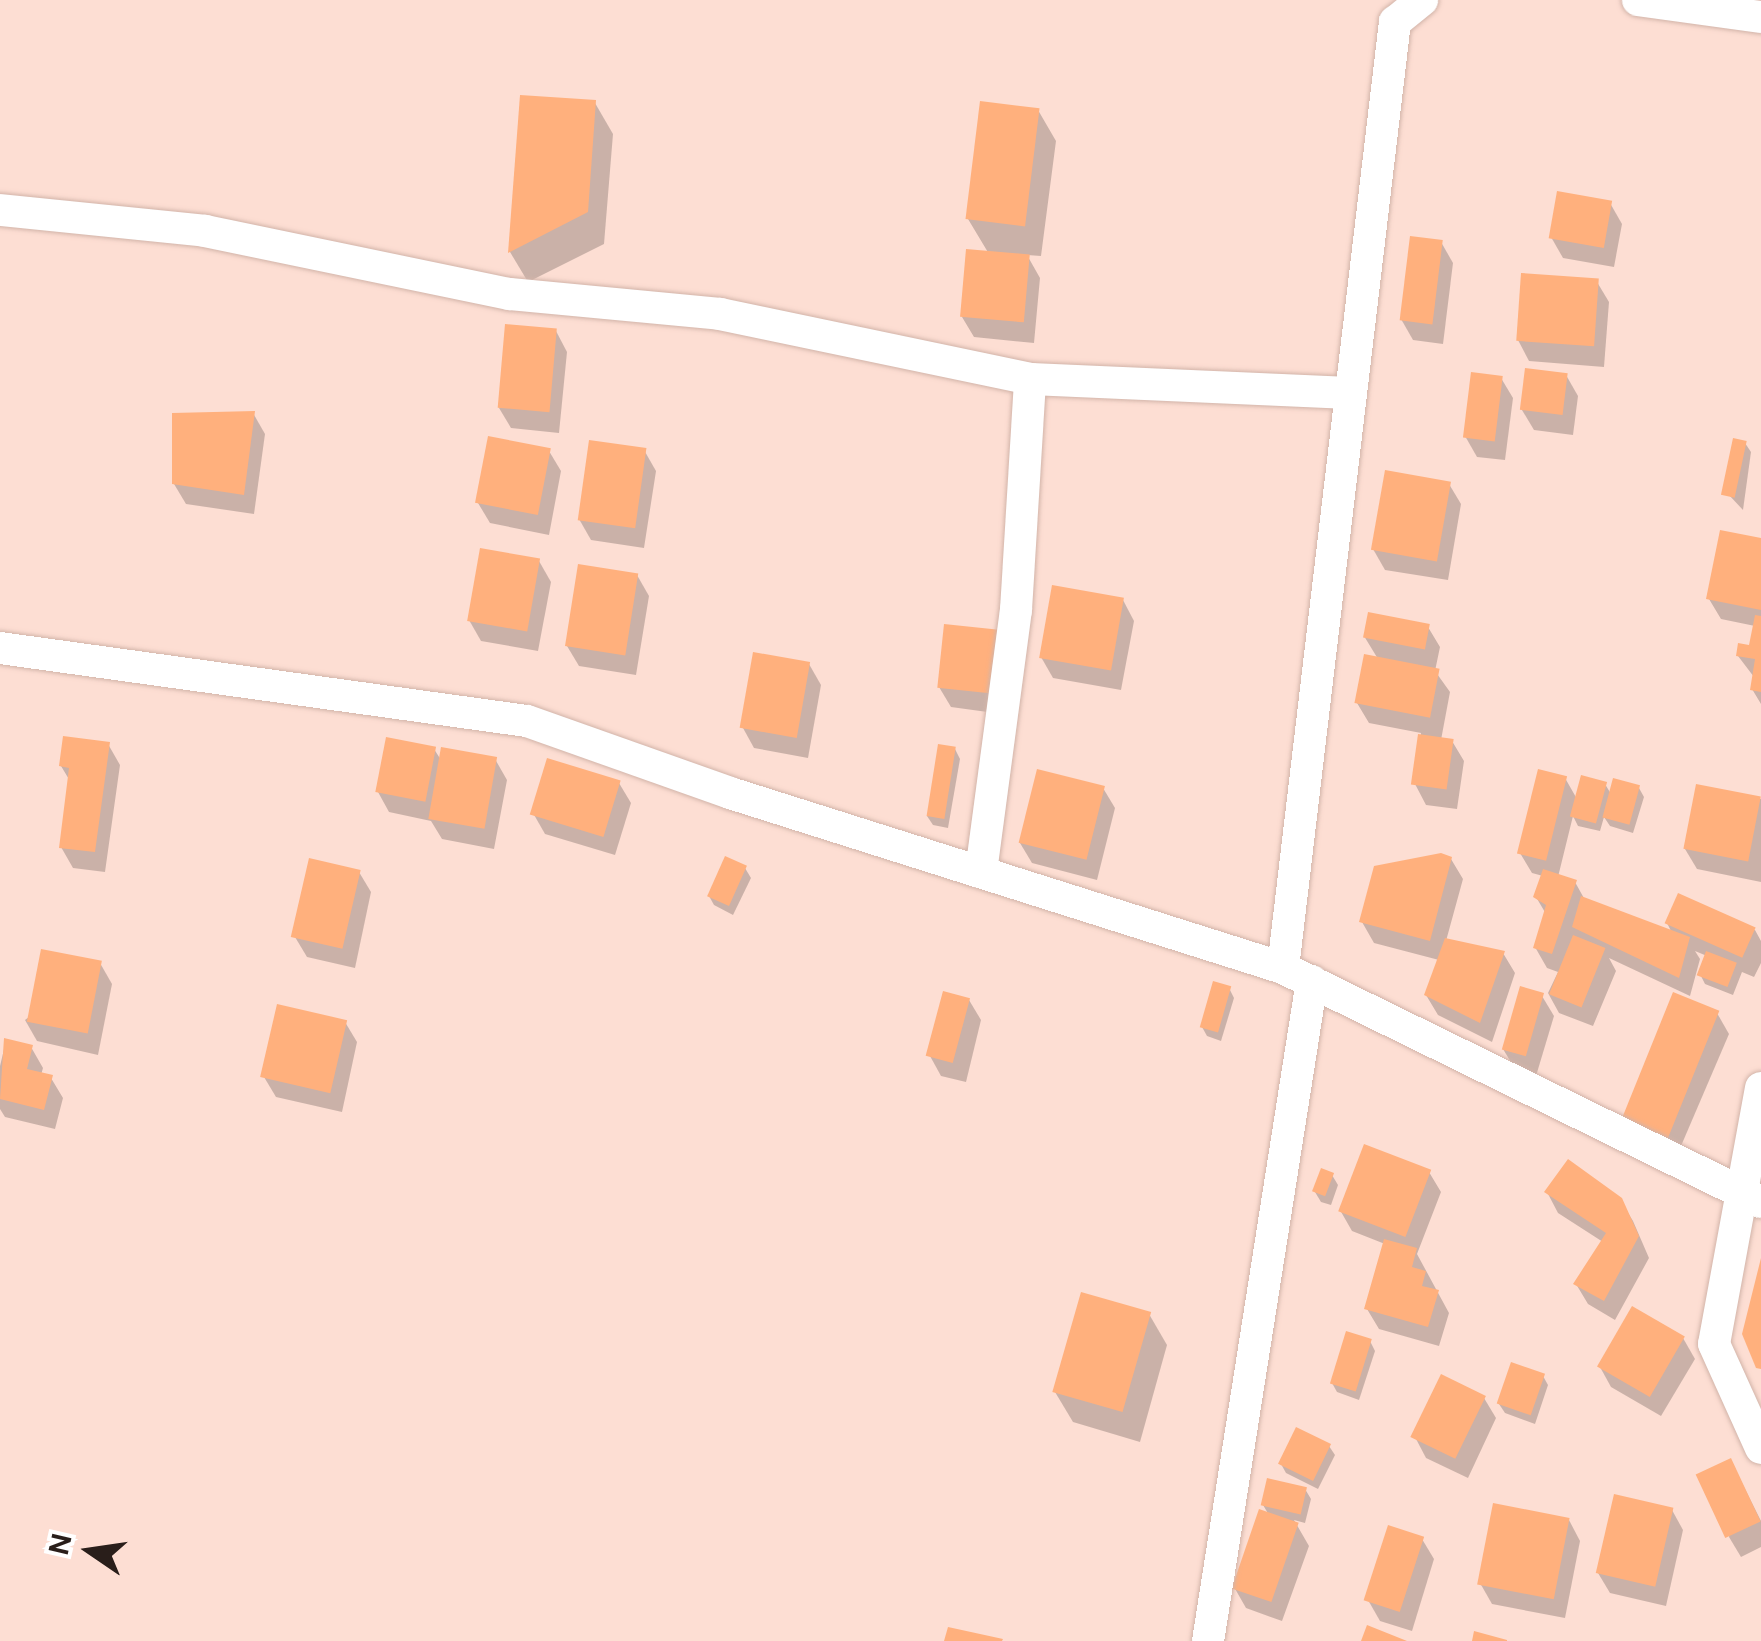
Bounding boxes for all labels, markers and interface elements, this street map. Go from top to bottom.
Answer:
north arrow [40,1501,140,1601]
text: N [40,1530,81,1558]

